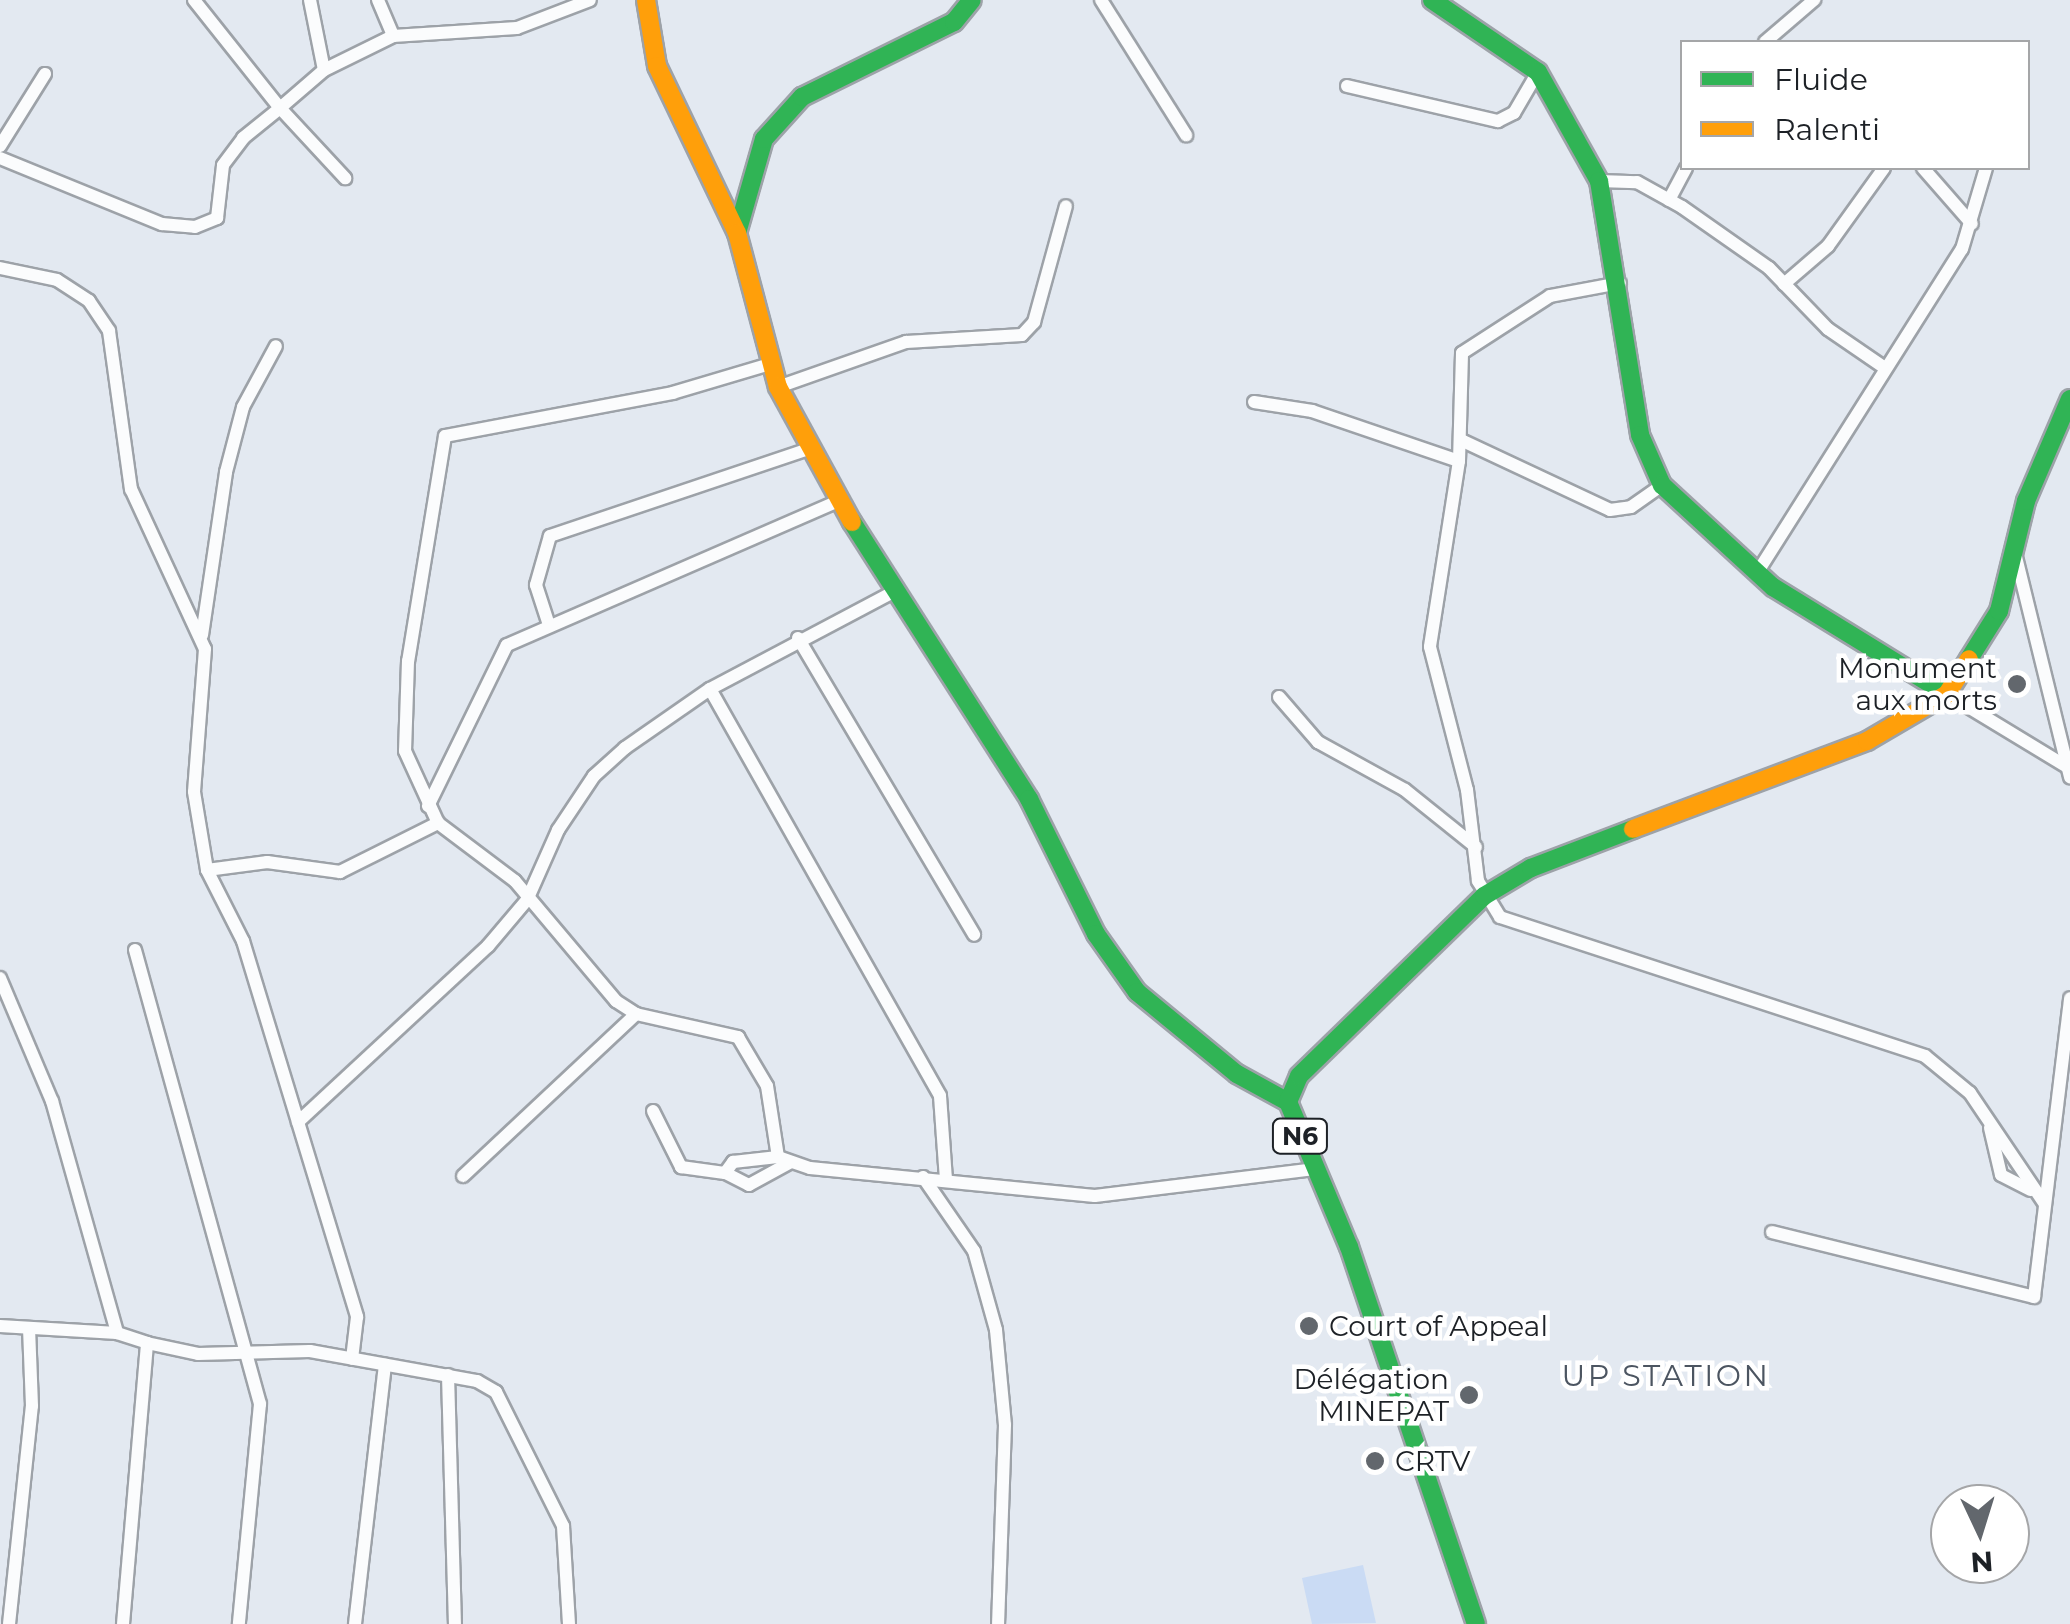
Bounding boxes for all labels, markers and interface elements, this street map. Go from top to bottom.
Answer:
legend [1680,40,2030,170]
text: Fluide [1774,61,1868,98]
text: Ralenti [1774,111,1880,148]
place label: Monument aux morts [1838,651,1997,717]
marker: Monument aux morts [2006,673,2028,695]
road number: N6 [1270,1116,1330,1156]
place label: Court of Appeal [1329,1309,1548,1343]
marker: Court of Appeal [1298,1315,1320,1337]
district label: UP STATION [1562,1358,1770,1394]
place label: Délégation MINEPAT [1293,1362,1449,1428]
marker: Délégation MINEPAT [1458,1384,1480,1406]
place label: CRTV [1395,1444,1470,1478]
marker: CRTV [1364,1450,1386,1472]
north arrow [1930,1484,2030,1584]
text: N [1969,1544,1994,1580]

